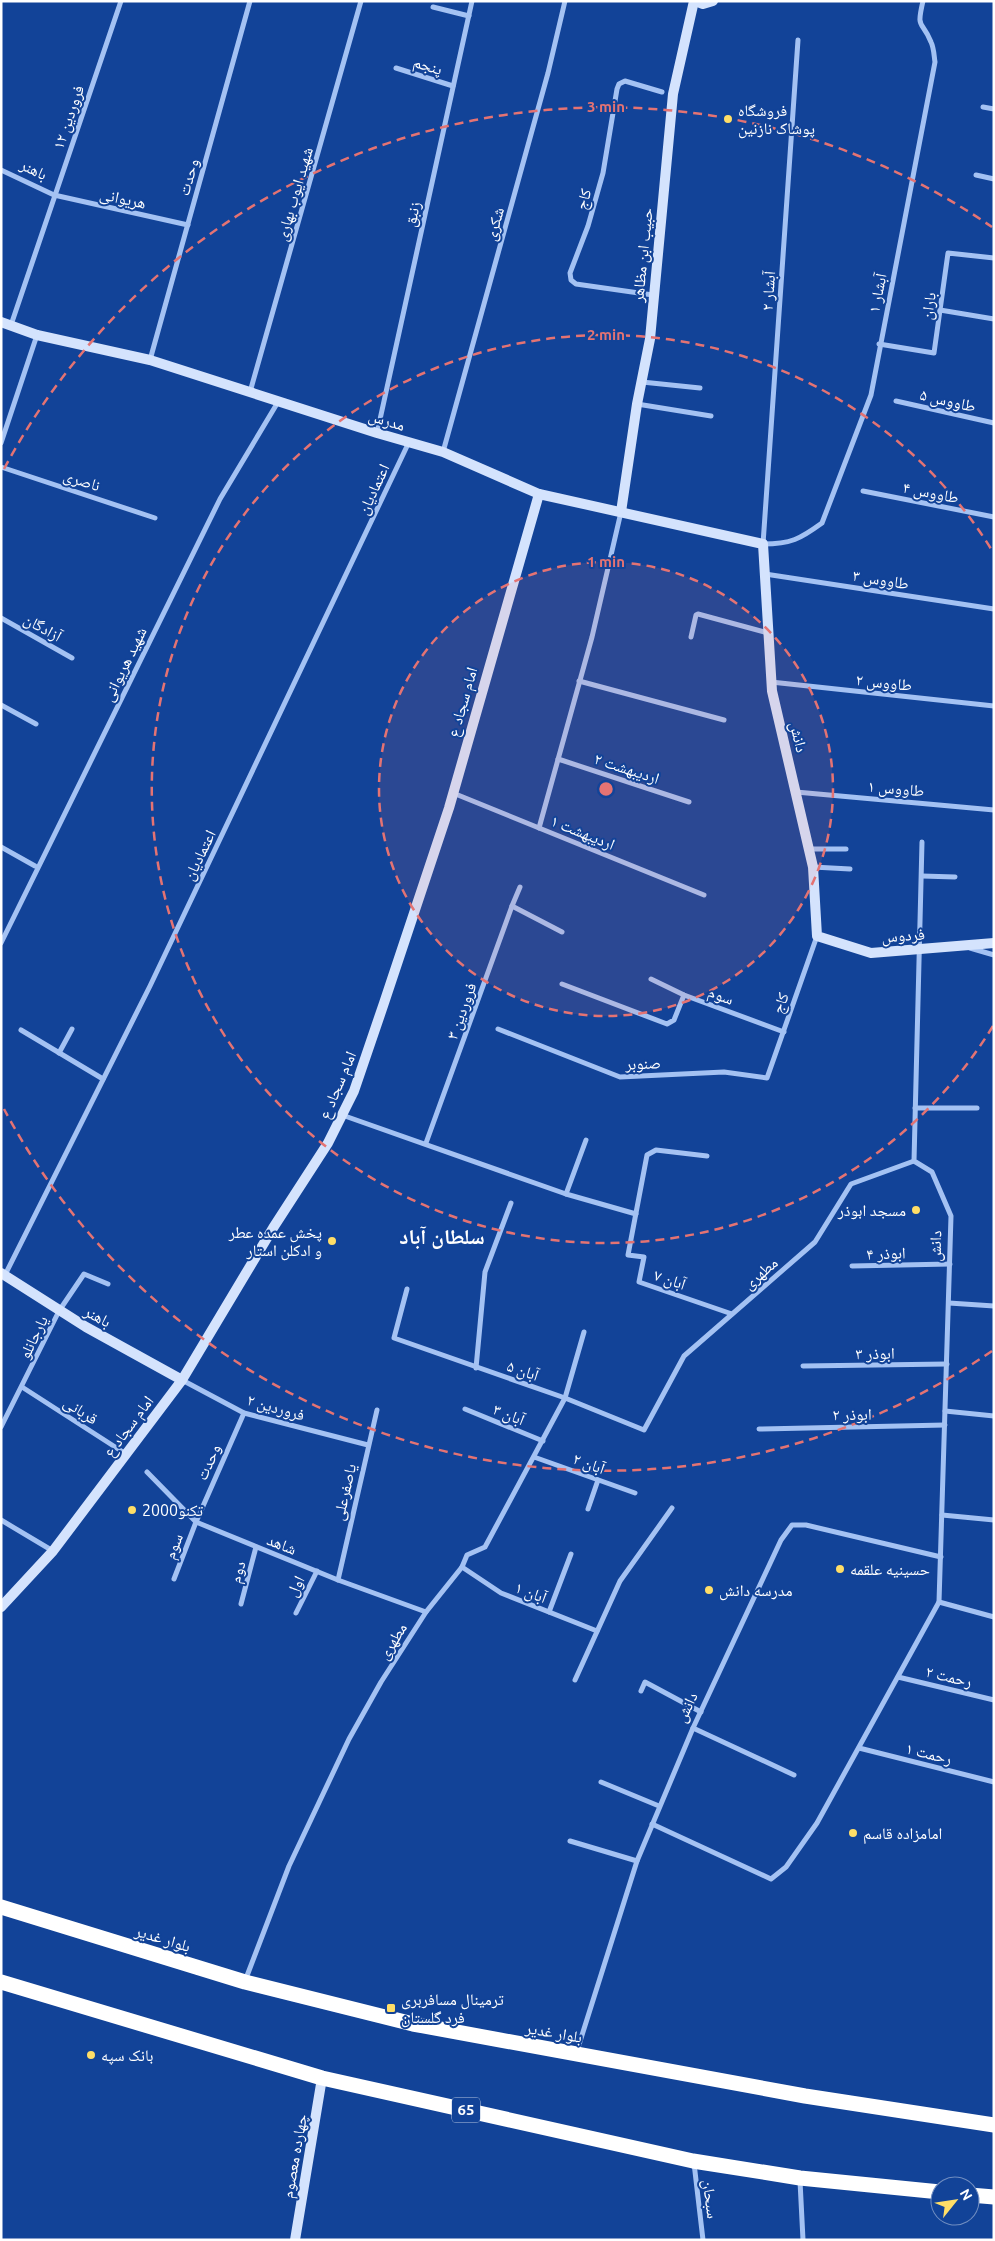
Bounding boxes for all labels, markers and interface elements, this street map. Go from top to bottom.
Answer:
street label: پنجم [411,52,445,80]
street label: ۱۲ فروردین [49,83,89,152]
text: 3 min [587,98,625,115]
place label: فروشگاه پوشاک نازنین [738,101,815,139]
marker: فروشگاه پوشاک نازنین [722,113,734,125]
street label: شهید ایوب بهاری [272,145,318,244]
street label: باهنر [16,154,50,184]
street label: وحدت [174,156,203,198]
street label: هریوانی [98,184,148,214]
street label: کاج [571,186,597,212]
street label: زنبق [400,200,426,229]
street label: شکری [481,205,509,243]
street label: حبیب ابن مظاهر [628,207,658,304]
street label: آبشار ۲ [758,270,779,312]
street label: آبشار ۱ [864,271,891,314]
street label: باران [917,291,941,321]
text: 2 min [587,326,625,343]
street label: طاووس ۵ [918,385,978,417]
street label: مدرس [366,406,407,436]
street label: اعتمادیان [353,461,394,518]
street label: ناصری [61,466,103,496]
street label: طاووس ۴ [901,478,961,508]
text: 1 min [587,553,625,570]
street label: طاووس ۳ [851,566,910,594]
street label: آزادگان [20,609,66,647]
street label: شهید هریوانی [98,624,152,705]
street label: امام سجاد ع [443,665,482,740]
street label: طاووس ۲ [855,670,913,696]
street label: دانش [785,720,811,755]
street label: اردیبهشت ۲ [592,749,662,788]
street label: طاووس ۱ [867,777,925,801]
centre of rings [597,780,615,798]
street label: اردیبهشت ۱ [548,811,618,854]
street label: اعتمادیان [179,827,221,884]
street label: فردوس [881,925,925,947]
street label: فروردین ۳ [442,980,481,1043]
street label: سوم [705,982,736,1010]
street label: کاج [768,990,794,1016]
street label: امام سجاد ع [315,1048,361,1122]
street label: صنوبر [624,1053,661,1074]
place label: مسجد ابوذر [837,1201,906,1220]
marker: مسجد ابوذر [910,1204,922,1216]
place label: پخش عمده عطر و ادکلن استار [228,1223,322,1261]
district label: سلطان آباد [399,1224,485,1249]
street label: دانش [926,1230,946,1262]
marker: پخش عمده عطر و ادکلن استار [326,1235,338,1247]
street label: ابوذر ۴ [866,1243,906,1264]
street label: مطهری [739,1253,782,1294]
street label: آبان ۷ [651,1265,689,1295]
street label: باهنر [80,1301,114,1331]
street label: یارجانلو [15,1312,52,1362]
street label: ابوذر ۳ [855,1344,895,1363]
street label: آبان ۵ [504,1356,542,1386]
street label: فروردین ۲ [245,1390,307,1426]
street label: قربانی [59,1392,101,1429]
street label: امام سجاد ع [99,1392,158,1461]
street label: آبان ۳ [490,1400,528,1431]
street label: ابوذر ۲ [832,1405,872,1424]
street label: وحدت [192,1441,225,1483]
street label: آبان ۲ [570,1449,608,1479]
street label: یاصفرعلی [329,1462,361,1523]
place label: تکنو2000 [142,1501,203,1520]
marker: تکنو2000 [126,1504,138,1516]
street label: شاهد [265,1530,299,1558]
street label: سوم [160,1531,188,1562]
street label: دوم [225,1559,250,1585]
place label: حسینیه علقمه [850,1560,930,1578]
marker: حسینیه علقمه [834,1563,846,1575]
street label: اول [282,1573,310,1600]
street label: آبان ۱ [512,1578,550,1608]
place label: مدرسه دانش [719,1581,793,1601]
marker: مدرسه دانش [703,1584,715,1596]
street label: مطهری [374,1619,412,1664]
street label: رحمت ۲ [924,1662,974,1691]
street label: دانش [671,1689,703,1726]
street label: رحمت ۱ [904,1739,954,1768]
place label: امامزاده قاسم [863,1824,942,1844]
marker: امامزاده قاسم [847,1827,859,1839]
street label: بلوار غدیر [132,1921,193,1956]
place label: ترمینال مسافربری فرد گلستان [401,1990,504,2028]
marker: ترمینال مسافربری فرد گلستان [385,2002,397,2014]
street label: بلوار غدیر [523,2018,584,2047]
place label: بانک سپه [101,2046,153,2065]
marker: بانک سپه [85,2049,97,2061]
road number: 65 [452,2098,480,2122]
street label: چهارده معصوم [278,2113,312,2200]
north arrow [930,2176,980,2226]
street label: سبحان [698,2178,722,2220]
text: N [957,2186,976,2203]

